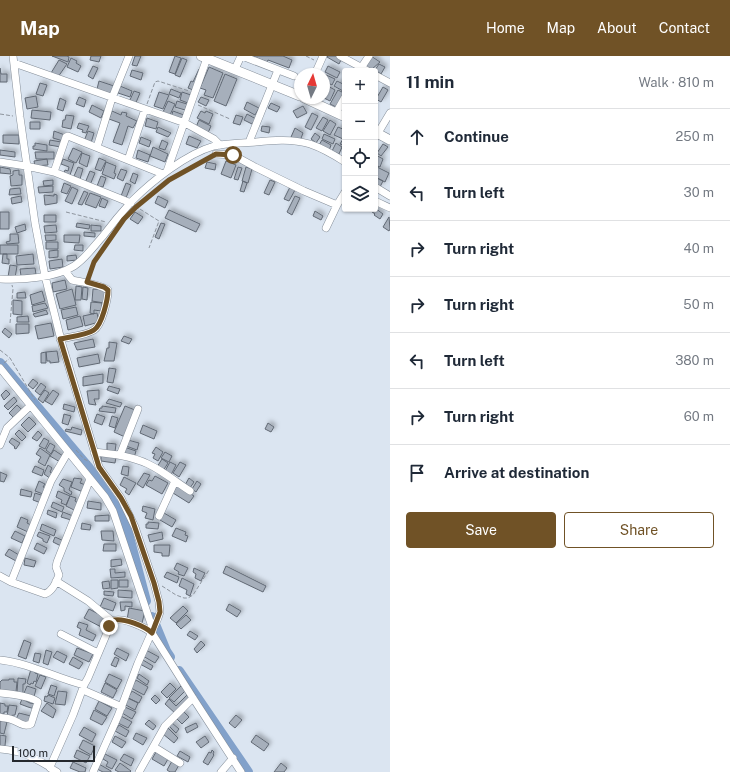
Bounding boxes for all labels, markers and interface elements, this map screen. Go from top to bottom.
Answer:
text: Map [20,17,60,39]
text: Home [486,20,525,36]
text: Map [547,20,575,36]
text: About [597,20,637,36]
text: Contact [659,20,710,36]
north arrow [294,68,330,104]
map controls [342,68,378,212]
button: + [342,68,378,104]
text: 11 min [406,72,454,92]
text: Walk · 810 m [639,75,714,90]
button: − [342,104,378,140]
icon: ahead [406,126,428,148]
text: Continue [444,128,509,145]
text: 250 m [676,129,714,144]
button: locate [342,140,378,176]
route start [224,146,242,164]
button: layers [342,176,378,212]
icon: left [406,182,428,204]
text: Turn left [444,184,505,201]
text: 30 m [684,185,714,200]
icon: right [406,238,428,260]
text: Turn right [444,240,514,257]
text: 40 m [683,241,714,256]
icon: right [406,294,428,316]
text: Turn right [444,296,514,313]
text: 50 m [683,297,714,312]
icon: left [406,350,428,372]
text: Turn left [444,352,505,369]
text: 380 m [675,353,714,368]
icon: right [406,406,428,428]
text: Turn right [444,408,514,425]
text: 60 m [684,409,714,424]
icon: arrive [406,462,428,484]
text: Arrive at destination [444,464,589,481]
button: Save [406,512,556,548]
button: Share [564,512,714,548]
route end [100,617,118,635]
scale bar [12,744,95,763]
text: 100 m [18,747,48,759]

